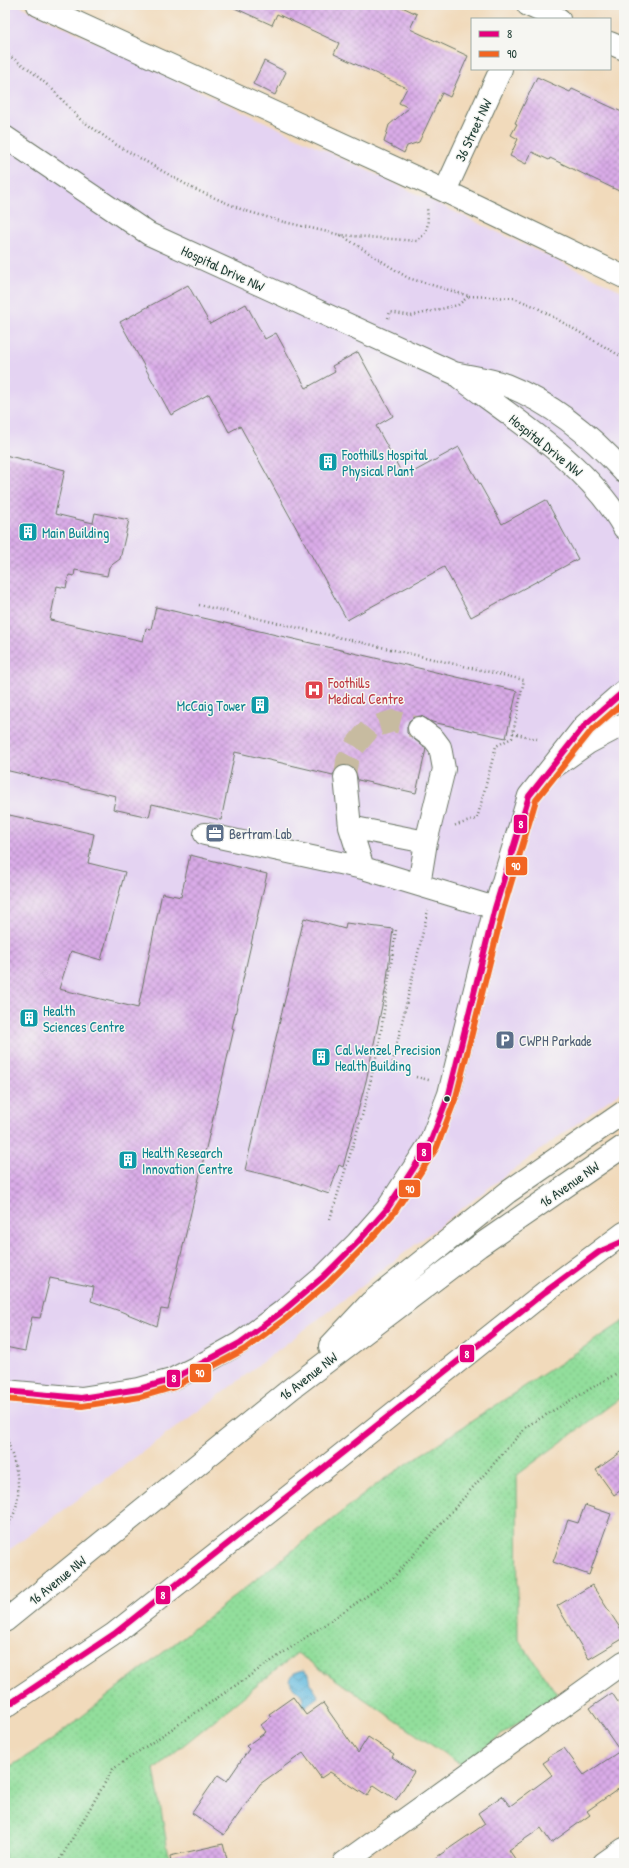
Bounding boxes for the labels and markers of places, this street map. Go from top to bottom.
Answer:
place label: Foothills Hospital Physical Plant [341,445,428,481]
building icon: Foothills Hospital Physical Plant [317,451,339,473]
building icon: Main Building [17,521,39,543]
place label: Main Building [42,523,109,543]
place label: Foothills Medical Centre [327,673,404,708]
hospital icon: Foothills Medical Centre [303,679,325,701]
building icon: McCaig Tower [249,694,271,716]
place label: McCaig Tower [177,696,247,716]
office icon: Bertram Lab [204,822,226,844]
place label: Bertram Lab [229,824,292,843]
place label: Health Sciences Centre [43,1001,125,1036]
building icon: Health Sciences Centre [18,1007,40,1029]
parking icon: CWPH Parkade [494,1029,516,1051]
place label: CWPH Parkade [519,1031,592,1050]
place label: Cal Wenzel Precision Health Building [335,1040,441,1076]
building icon: Cal Wenzel Precision Health Building [310,1046,332,1068]
unlabelled marker [442,1094,452,1104]
place label: Health Research Innovation Centre [142,1143,234,1178]
building icon: Health Research Innovation Centre [117,1149,139,1171]

